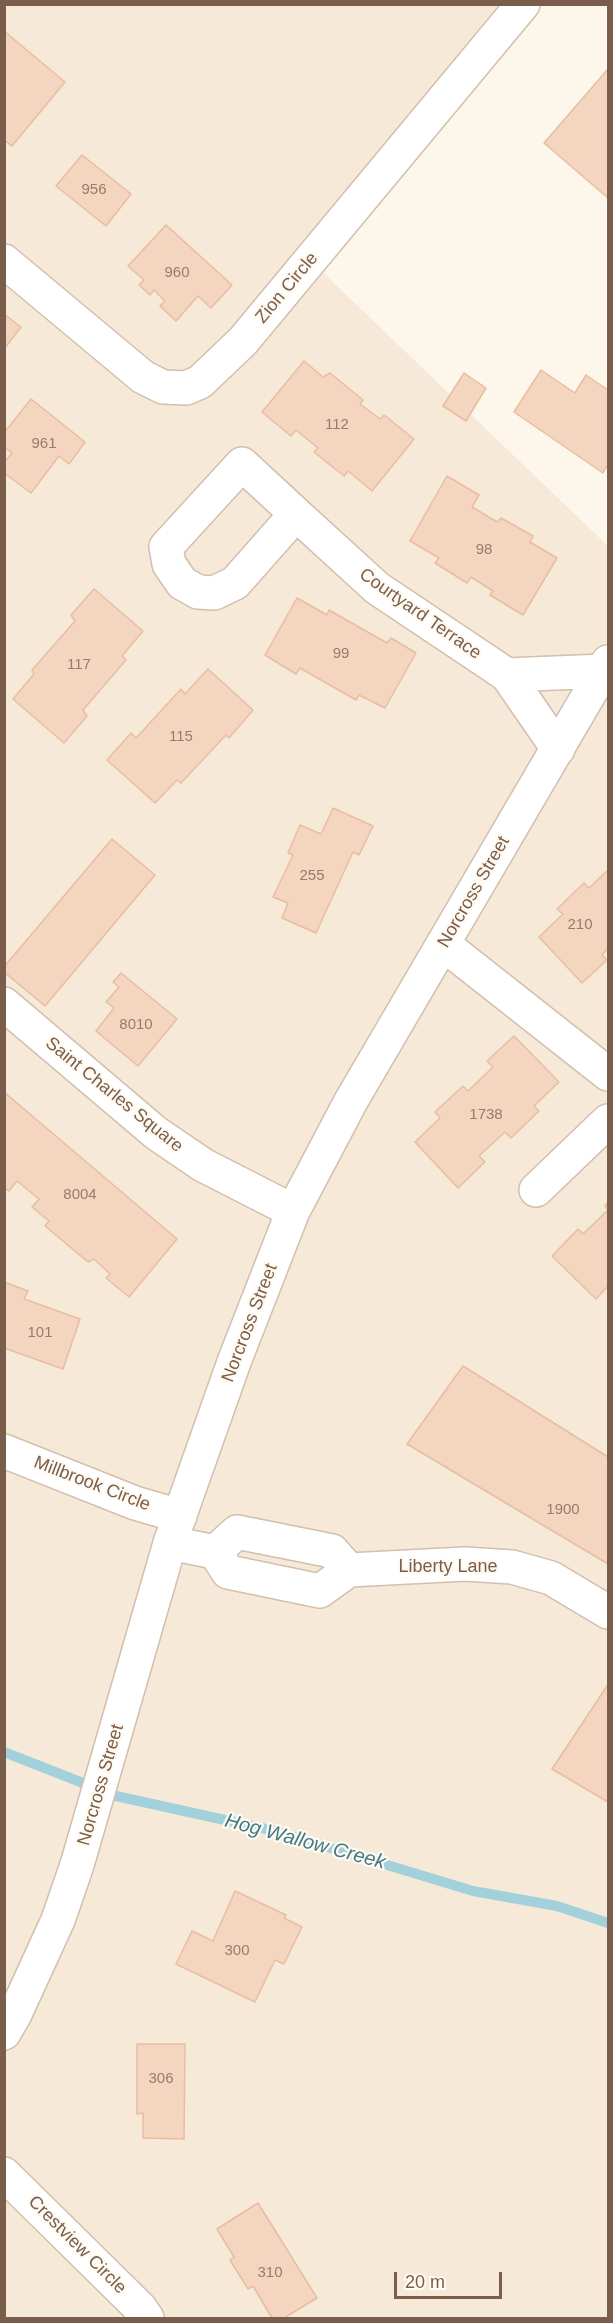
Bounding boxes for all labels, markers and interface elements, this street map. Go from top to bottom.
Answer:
house number: 956 [81,181,107,199]
street label: Zion Circle [251,248,323,328]
house number: 960 [164,264,190,282]
house number: 112 [325,416,349,434]
house number: 961 [31,435,57,453]
house number: 98 [476,541,492,559]
street label: Courtyard Terrace [355,564,485,664]
house number: 99 [333,645,349,663]
house number: 117 [67,656,91,674]
house number: 115 [169,728,193,746]
street label: Norcross Street [433,832,515,952]
house number: 255 [299,867,325,885]
house number: 210 [567,916,593,934]
house number: 8010 [119,1016,153,1034]
street label: Saint Charles Square [41,1033,187,1157]
house number: 1738 [469,1106,503,1124]
house number: 8004 [63,1186,97,1204]
street label: Norcross Street [218,1261,282,1385]
house number: 101 [27,1324,53,1342]
street label: Millbrook Circle [31,1452,153,1516]
house number: 1900 [546,1501,580,1519]
street label: Liberty Lane [398,1556,498,1578]
street label: Norcross Street [73,1722,129,1848]
water label: Hog Wallow Creek [222,1809,388,1875]
house number: 300 [224,1942,250,1960]
house number: 306 [148,2070,174,2088]
street label: Crestview Circle [23,2191,131,2299]
scale bar [397,2260,505,2298]
house number: 310 [257,2264,283,2282]
text: 20 m [405,2272,445,2292]

